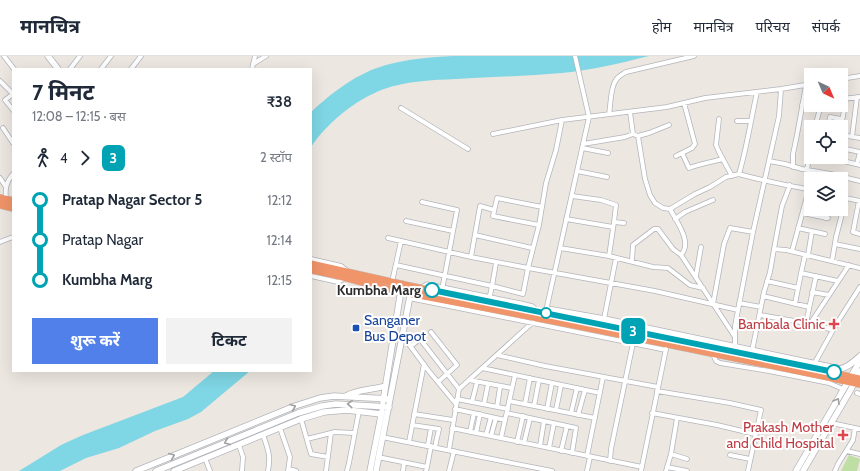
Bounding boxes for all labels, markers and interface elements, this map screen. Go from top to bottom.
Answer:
text: मानचित्र [20,15,80,38]
text: होम [652,18,671,36]
text: मानचित्र [693,18,734,36]
text: परिचय [756,18,790,36]
text: संपर्क [812,18,840,36]
north arrow [804,68,848,112]
map controls [804,68,848,216]
text: 7 मिनट [32,79,94,106]
text: ₹38 [267,93,292,111]
text: 12:08 – 12:15 · बस [32,108,126,124]
button: locate [804,120,848,164]
icon: walk [32,147,54,169]
icon: forward [74,147,96,169]
text: 3 [110,149,117,167]
text: 2 स्टॉप [260,149,292,165]
text: 4 [60,150,68,166]
button: layers [804,172,848,216]
text: Pratap Nagar Sector 5 [62,191,202,209]
text: 12:12 [267,192,292,208]
text: Pratap Nagar [62,231,143,249]
text: 12:14 [266,232,292,248]
text: Kumbha Marg [62,271,152,289]
text: 12:15 [267,272,292,288]
place label: Kumbha Marg [337,281,421,299]
marker: Kumbha Marg [424,282,440,298]
unlabelled marker [540,307,552,319]
place label: Sanganer Bus Depot [364,311,426,345]
place label: Bambala Clinic [738,315,825,333]
button: शुरू करें [32,318,158,364]
button: टिकट [166,318,292,364]
line badge: 3 [620,318,646,344]
marker: Bambala Clinic [828,318,840,330]
text: 3 [629,322,637,340]
marker: Sanganer Bus Depot [351,323,361,333]
unlabelled marker [826,364,842,380]
one-way arrow [832,398,839,405]
one-way arrow [347,400,353,409]
one-way arrow [289,404,296,412]
place label: Prakash Mother and Child Hospital [727,418,835,452]
marker: Prakash Mother and Child Hospital [837,429,849,441]
one-way arrow [223,437,231,445]
one-way arrow [168,453,176,461]

